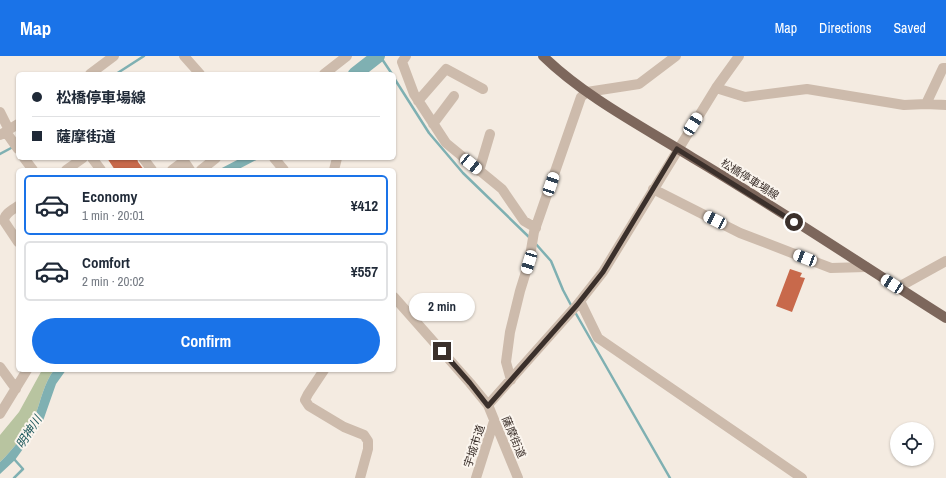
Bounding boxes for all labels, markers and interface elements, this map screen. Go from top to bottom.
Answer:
text: Map [20,15,51,41]
text: Map [775,19,797,37]
text: Directions [819,19,871,37]
text: Saved [893,19,926,37]
text: 松橋停車場線 [56,87,146,108]
car [682,111,704,137]
text: 薩摩街道 [56,126,116,147]
car [458,152,484,176]
street label: 松橋停車場線 [718,156,782,202]
car [541,171,561,197]
text: Economy [82,186,137,207]
icon: car [34,187,70,223]
text: ¥412 [351,195,378,216]
text: 1 min · 20:01 [82,207,144,224]
car [702,209,728,231]
route start [785,213,803,231]
car [792,248,818,268]
car [520,249,538,275]
text: Comfort [82,252,130,273]
icon: car [34,253,70,289]
text: ¥557 [351,261,378,282]
car [879,272,905,296]
text: 2 min · 20:02 [82,273,144,290]
callout: 2 min [409,293,475,321]
text: 2 min [428,298,456,315]
button: Confirm [32,318,380,364]
route end [433,342,451,360]
water label: 明神川 [12,411,47,451]
street label: 薩摩街道 [499,414,529,460]
map controls [890,422,934,466]
button: locate [890,422,934,466]
street label: 宇城市道 [461,423,487,469]

